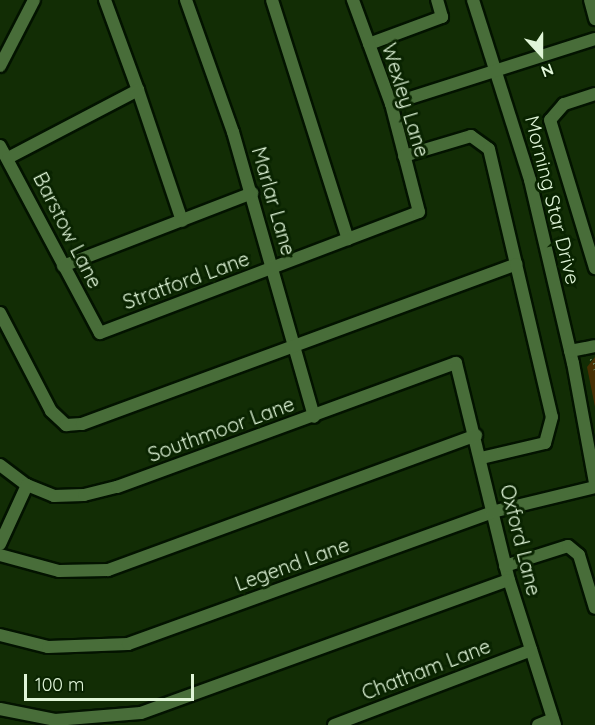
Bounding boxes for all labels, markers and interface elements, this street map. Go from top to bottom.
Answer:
north arrow [511,24,571,84]
street label: Wexley Lane [377,40,435,160]
text: N [538,59,557,82]
street label: Morning Star Drive [520,113,586,287]
street label: Marlar Lane [247,144,301,258]
street label: Barstow Lane [28,168,108,292]
street label: Stratford Lane [119,246,253,314]
street label: Southmoor Lane [145,391,297,467]
street label: Oxford Lane [496,482,546,598]
street label: Legend Lane [232,532,352,596]
street label: Chatham Lane [358,633,494,705]
scale bar [27,662,196,700]
text: 100 m [35,673,84,696]

